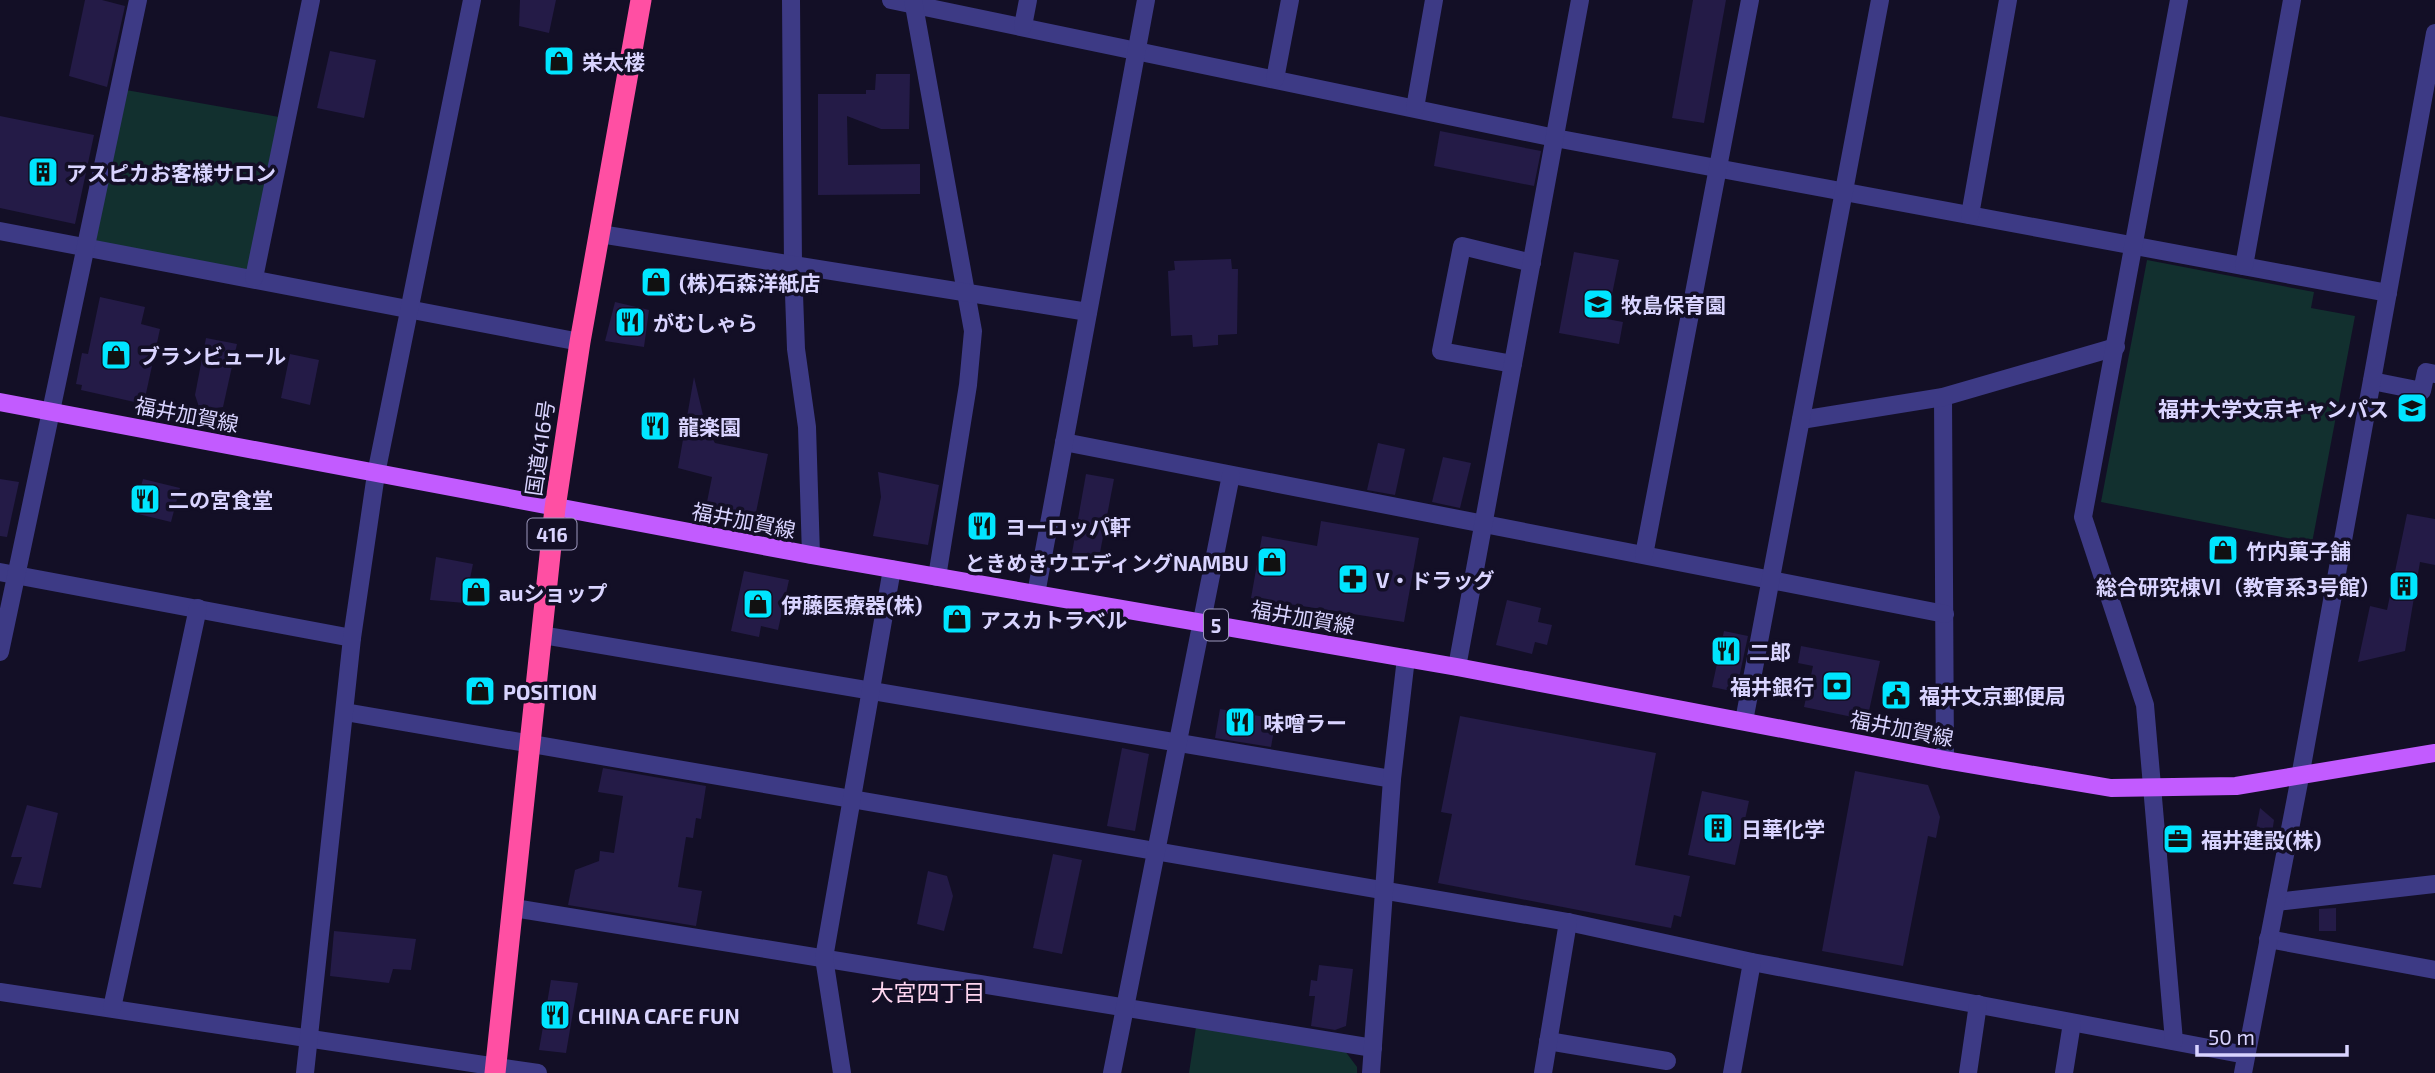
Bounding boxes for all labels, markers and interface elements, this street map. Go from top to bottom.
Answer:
shop icon: 栄太楼 [542,44,576,78]
place label: 栄太楼 [582,49,645,74]
building icon: アスピカお客様サロン [26,155,60,189]
place label: アスピカお客様サロン [66,160,276,185]
shop icon: (株)石森洋紙店 [639,265,673,299]
place label: (株)石森洋紙店 [679,270,820,295]
school or university icon: 牧島保育園 [1581,287,1615,321]
place label: 牧島保育園 [1621,292,1726,317]
restaurant icon: がむしゃら [613,305,647,339]
place label: がむしゃら [653,310,758,335]
shop icon: ブランビュール [99,338,133,372]
place label: ブランビュール [139,343,286,368]
school or university icon: 福井大学文京キャンパス [2395,391,2429,425]
street label: 福井加賀線 [133,392,241,436]
place label: 福井大学文京キャンパス [2158,396,2389,421]
street label: 国道416号 [520,399,558,497]
restaurant icon: 龍楽園 [638,409,672,443]
place label: 龍楽園 [678,414,741,439]
restaurant icon: 二の宮食堂 [128,482,162,516]
place label: 二の宮食堂 [168,487,273,512]
street label: 福井加賀線 [690,498,798,542]
restaurant icon: ヨーロッパ軒 [965,509,999,543]
place label: ヨーロッパ軒 [1005,514,1131,539]
road number: 416 [528,519,576,550]
shop icon: 竹内菓子舗 [2206,533,2240,567]
place label: 竹内菓子舗 [2246,538,2351,563]
shop icon: ときめきウエディングNAMBU [1255,545,1289,579]
place label: ときめきウエディングNAMBU [965,550,1249,575]
pharmacy icon: V・ドラッグ [1336,562,1370,596]
place label: V・ドラッグ [1376,567,1494,592]
building icon: 総合研究棟Ⅵ（教育系3号館） [2387,569,2421,603]
place label: 総合研究棟Ⅵ（教育系3号館） [2096,574,2381,599]
shop icon: auショップ [459,575,493,609]
place label: auショップ [499,580,607,605]
shop icon: 伊藤医療器(株) [741,587,775,621]
place label: 伊藤医療器(株) [781,592,922,617]
street label: 福井加賀線 [1249,596,1357,638]
shop icon: アスカトラベル [940,602,974,636]
place label: アスカトラベル [980,607,1127,632]
road number: 5 [1204,610,1228,640]
restaurant icon: 二郎 [1709,634,1743,668]
place label: 二郎 [1749,639,1791,664]
bank icon: 福井銀行 [1820,669,1854,703]
shop icon: POSITION [463,674,497,708]
place label: 福井銀行 [1730,674,1814,699]
public building icon: 福井文京郵便局 [1879,678,1913,712]
place label: POSITION [503,679,597,704]
place label: 福井文京郵便局 [1919,683,2066,708]
restaurant icon: 味噌ラー [1223,705,1257,739]
street label: 福井加賀線 [1848,706,1956,750]
place label: 味噌ラー [1263,710,1347,735]
building icon: 日華化学 [1701,811,1735,845]
place label: 日華化学 [1741,816,1825,841]
office icon: 福井建設(株) [2161,822,2195,856]
place label: 福井建設(株) [2201,827,2321,852]
district label: 大宮四丁目 [871,978,986,1006]
restaurant icon: CHINA CAFE FUN [538,998,572,1032]
place label: CHINA CAFE FUN [578,1003,740,1028]
scale bar [2197,1014,2348,1058]
text: 50 m [2208,1024,2255,1049]

